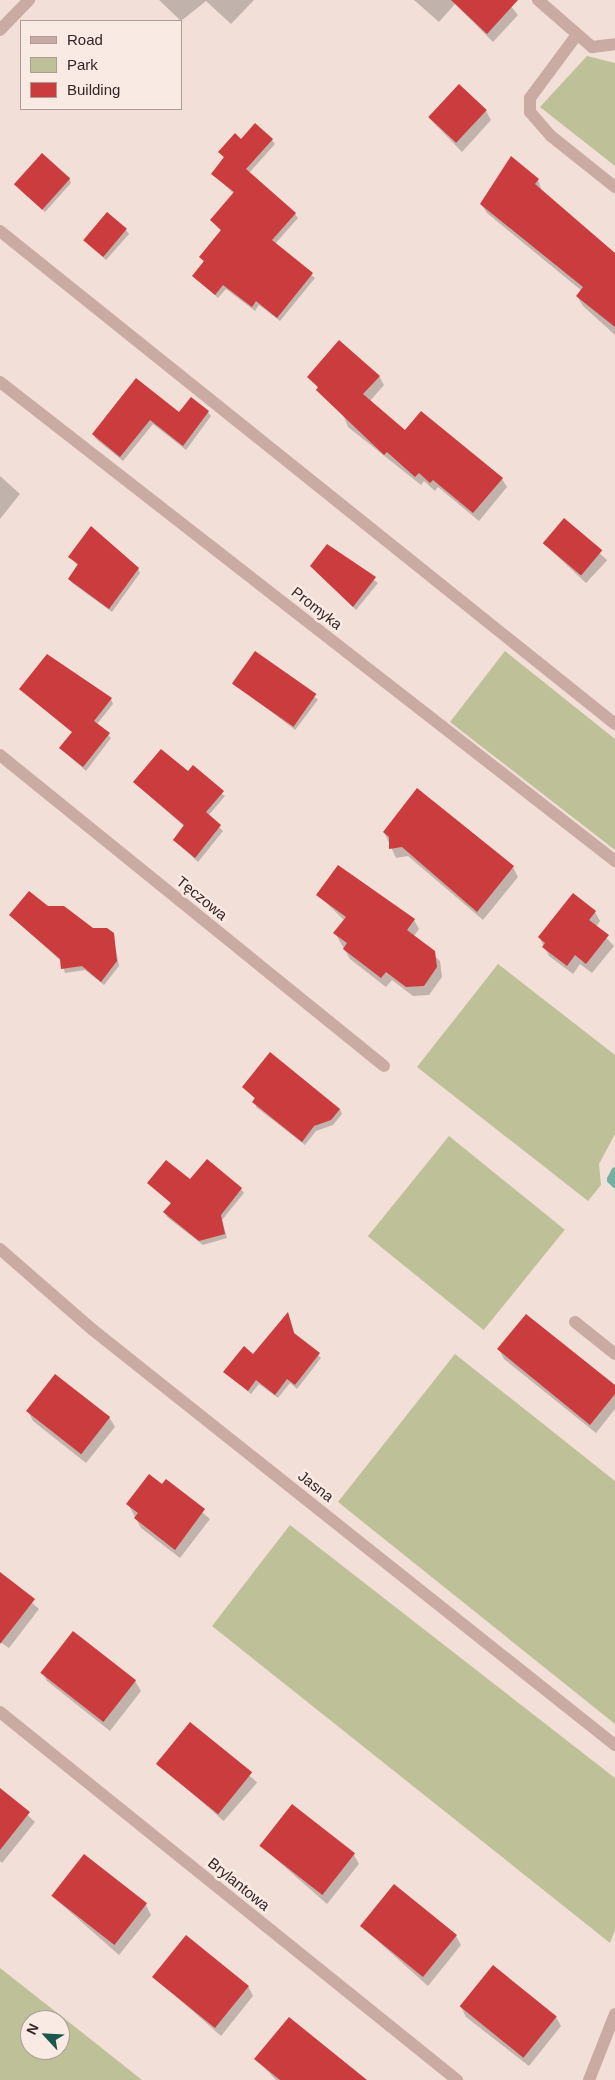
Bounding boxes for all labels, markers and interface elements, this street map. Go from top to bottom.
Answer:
legend [20,20,182,110]
text: Road [67,31,103,48]
text: Park [67,56,98,73]
text: Building [67,81,120,98]
street label: Promyka [288,583,346,633]
street label: Tęczowa [173,872,231,924]
street label: Jasna [295,1467,337,1505]
street label: Brylantowa [205,1854,273,1914]
north arrow [20,2010,70,2060]
text: N [23,2021,42,2037]

